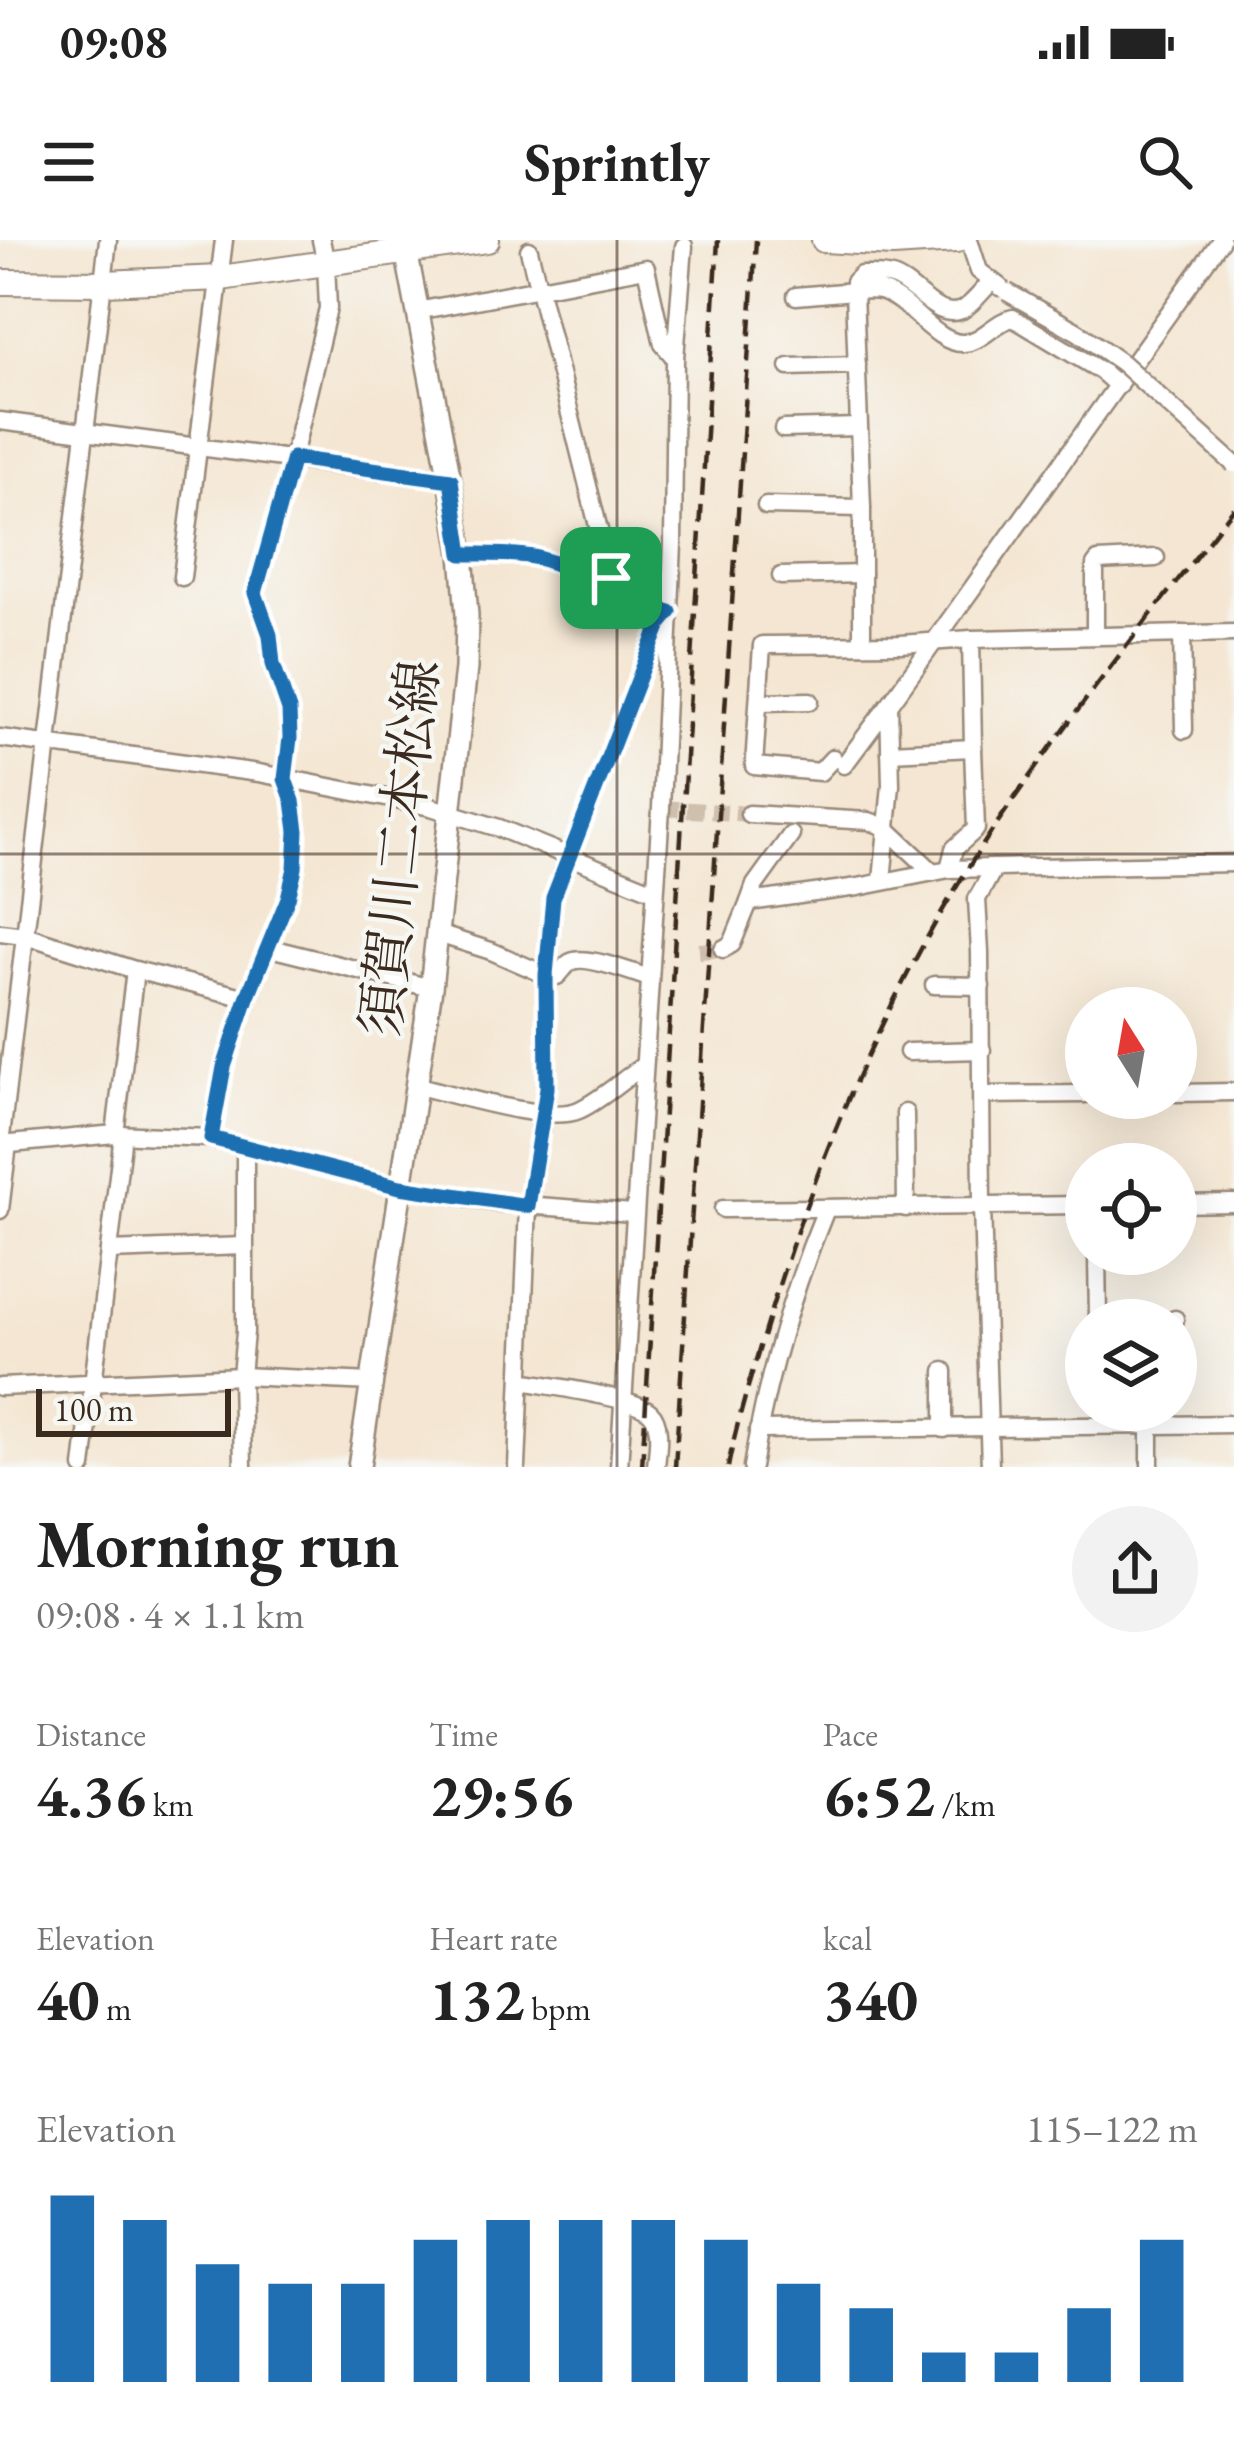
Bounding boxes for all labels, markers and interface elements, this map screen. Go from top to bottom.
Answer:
text: 09:08 [60,13,168,71]
text: Sprintly [524,127,710,197]
icon: menu [36,129,102,195]
icon: search [1132,129,1198,195]
pin [560,527,662,629]
icon: arrive [578,545,644,611]
street label: 須賀川二本松線 [344,656,454,1040]
north arrow [1065,987,1197,1119]
map controls [1065,987,1197,1431]
button: locate [1065,1143,1197,1275]
button: layers [1065,1299,1197,1431]
scale bar [36,1383,231,1436]
text: 100 m [54,1388,134,1431]
text: Morning run [36,1501,400,1587]
button: share [1072,1506,1198,1632]
text: 09:08 · 4 × 1.1 km [36,1589,305,1640]
text: Distance [36,1713,146,1756]
text: Time [429,1713,498,1756]
text: Pace [823,1713,878,1756]
text: 4.36 [36,1756,146,1834]
text: 29:56 [429,1756,573,1834]
text: 6:52 [823,1756,935,1834]
text: km [146,1783,194,1826]
text: /km [935,1783,996,1826]
text: Elevation [36,1917,155,1960]
text: Heart rate [429,1917,558,1960]
text: kcal [823,1917,872,1960]
text: 40 [36,1960,99,2038]
text: 132 [429,1960,525,2038]
text: 340 [823,1960,918,2038]
text: m [99,1987,132,2030]
text: bpm [525,1987,591,2030]
text: Elevation [36,2103,176,2154]
text: 115–122 m [1026,2103,1198,2154]

